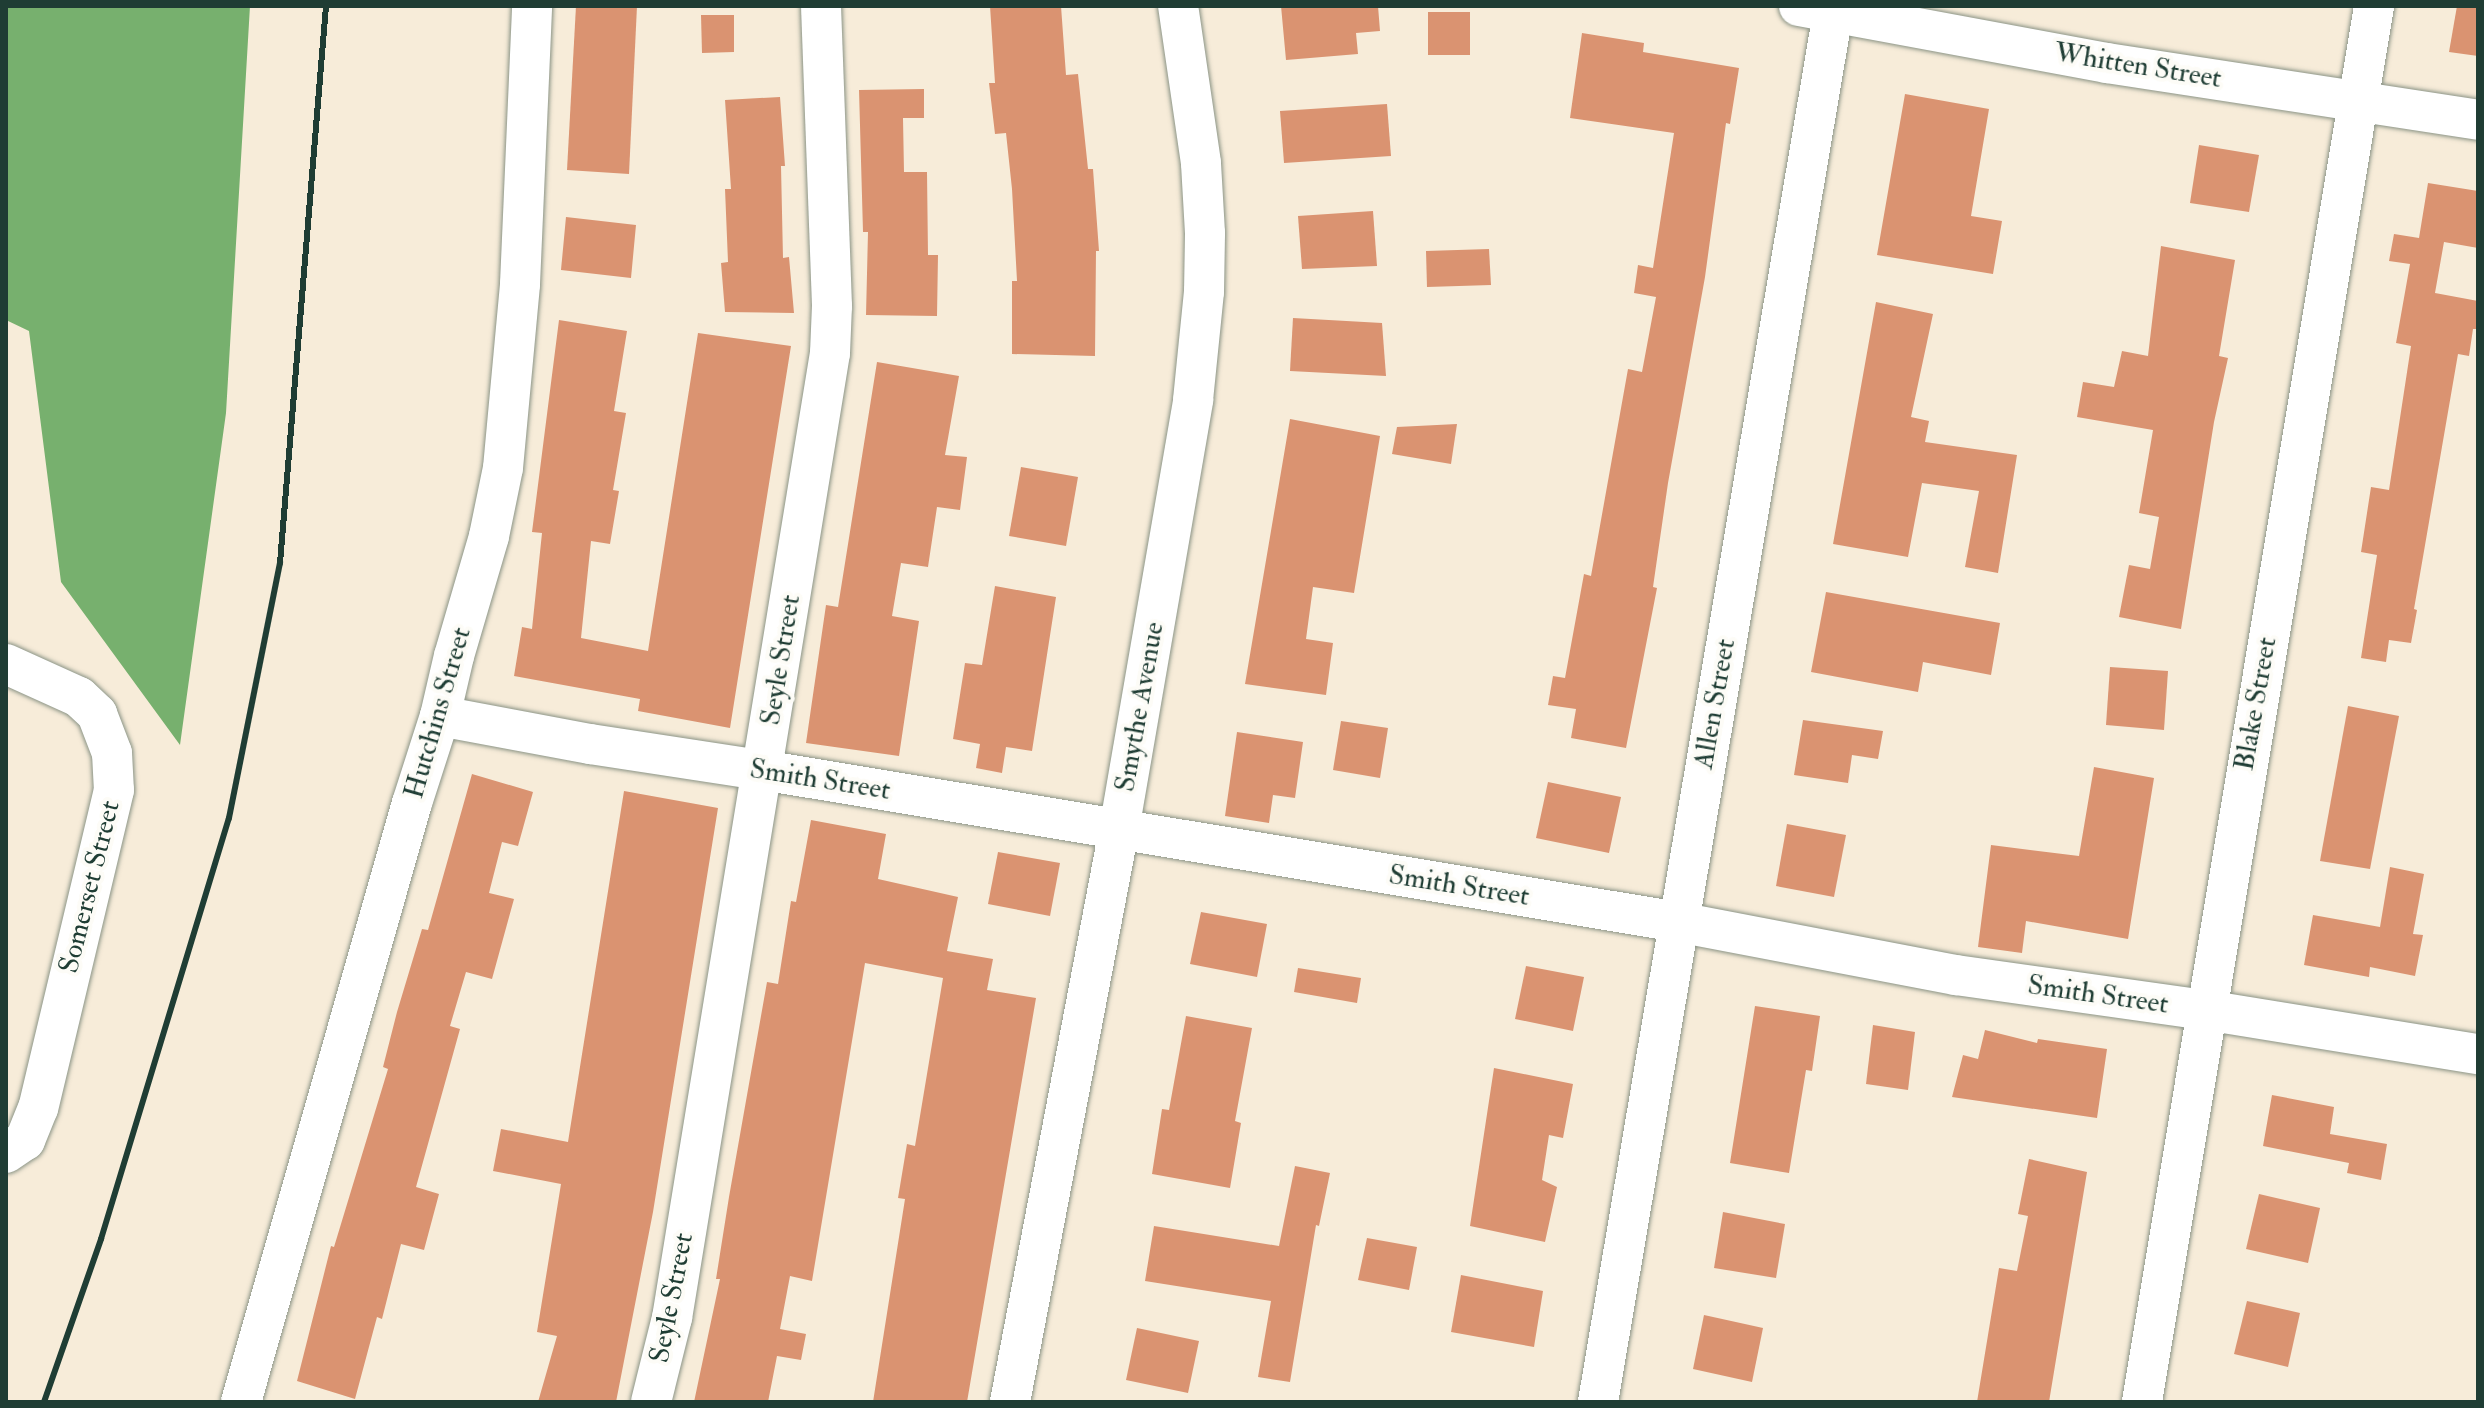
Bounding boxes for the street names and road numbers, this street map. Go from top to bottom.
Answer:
street label: Whitten Street [2052,36,2224,96]
street label: Seyle Street [754,592,808,728]
street label: Smythe Avenue [1109,620,1171,794]
street label: Hutchins Street [397,623,479,803]
street label: Blake Street [2228,635,2284,773]
street label: Allen Street [1687,636,1743,772]
street label: Smith Street [747,752,893,808]
street label: Somerset Street [52,797,128,977]
street label: Smith Street [1386,858,1532,914]
street label: Smith Street [2025,969,2171,1021]
street label: Seyle Street [643,1230,701,1366]

